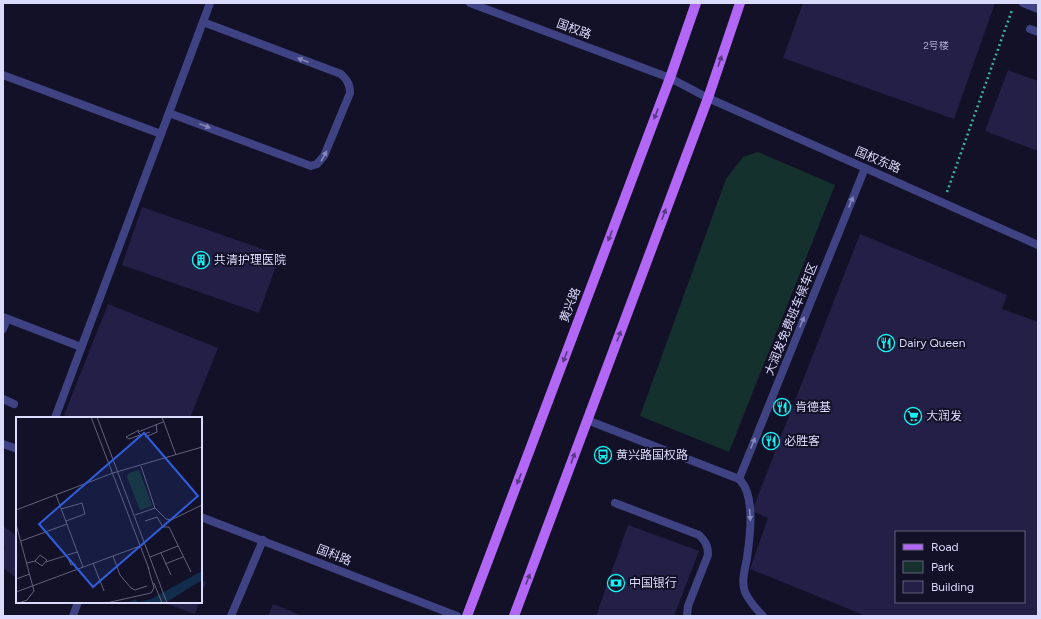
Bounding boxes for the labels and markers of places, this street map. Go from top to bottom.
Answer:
building icon: 共清护理医院 [191,250,211,270]
place label: 共清护理医院 [214,253,286,267]
restaurant icon: Dairy Queen [876,333,896,353]
place label: Dairy Queen [899,336,966,350]
restaurant icon: 肯德基 [772,397,792,417]
place label: 肯德基 [795,400,831,414]
supermarket icon: 大润发 [903,406,923,426]
place label: 大润发 [926,409,962,423]
restaurant icon: 必胜客 [761,431,781,451]
place label: 必胜客 [784,434,820,448]
bus stop icon: 黄兴路国权路 [593,445,613,465]
place label: 黄兴路国权路 [616,448,688,462]
bank icon: 中国银行 [606,573,626,593]
place label: 中国银行 [629,576,677,590]

